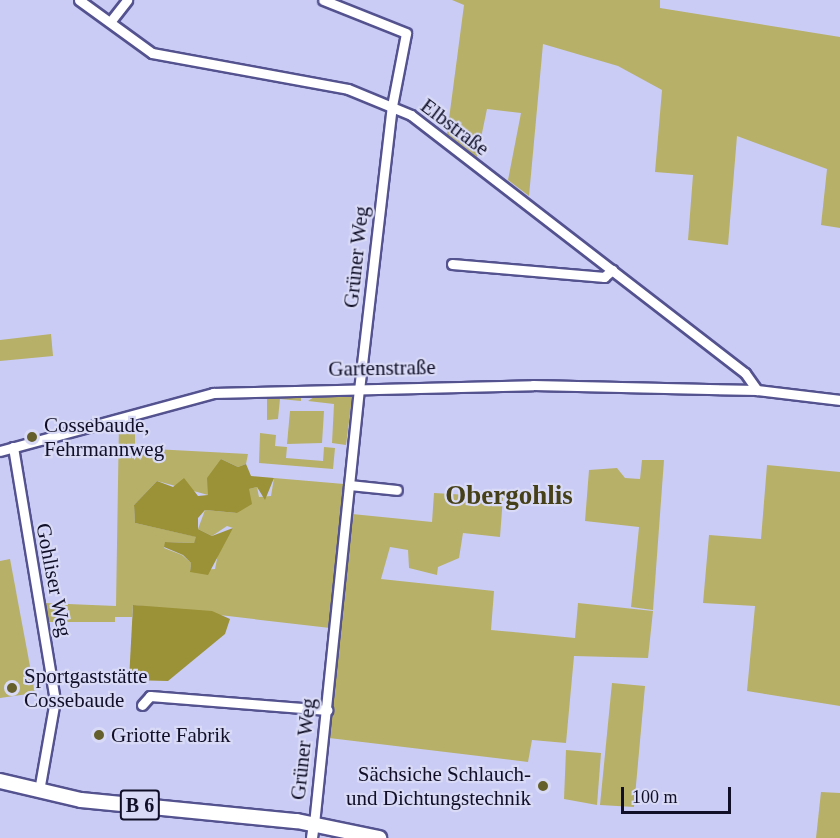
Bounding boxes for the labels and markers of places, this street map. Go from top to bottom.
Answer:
place label: Cossebaude, Fehrmannweg [44,412,164,462]
marker: Cossebaude, Fehrmannweg [25,430,39,444]
place label: Sportgaststätte Cossebaude [24,663,148,713]
marker: Sportgaststätte Cossebaude [5,681,19,695]
place label: Griotte Fabrik [111,722,231,748]
marker: Griotte Fabrik [92,728,106,742]
place label: Sächsiche Schlauch- und Dichtungstechnik [346,761,531,811]
marker: Sächsiche Schlauch- und Dichtungstechnik [536,779,550,793]

